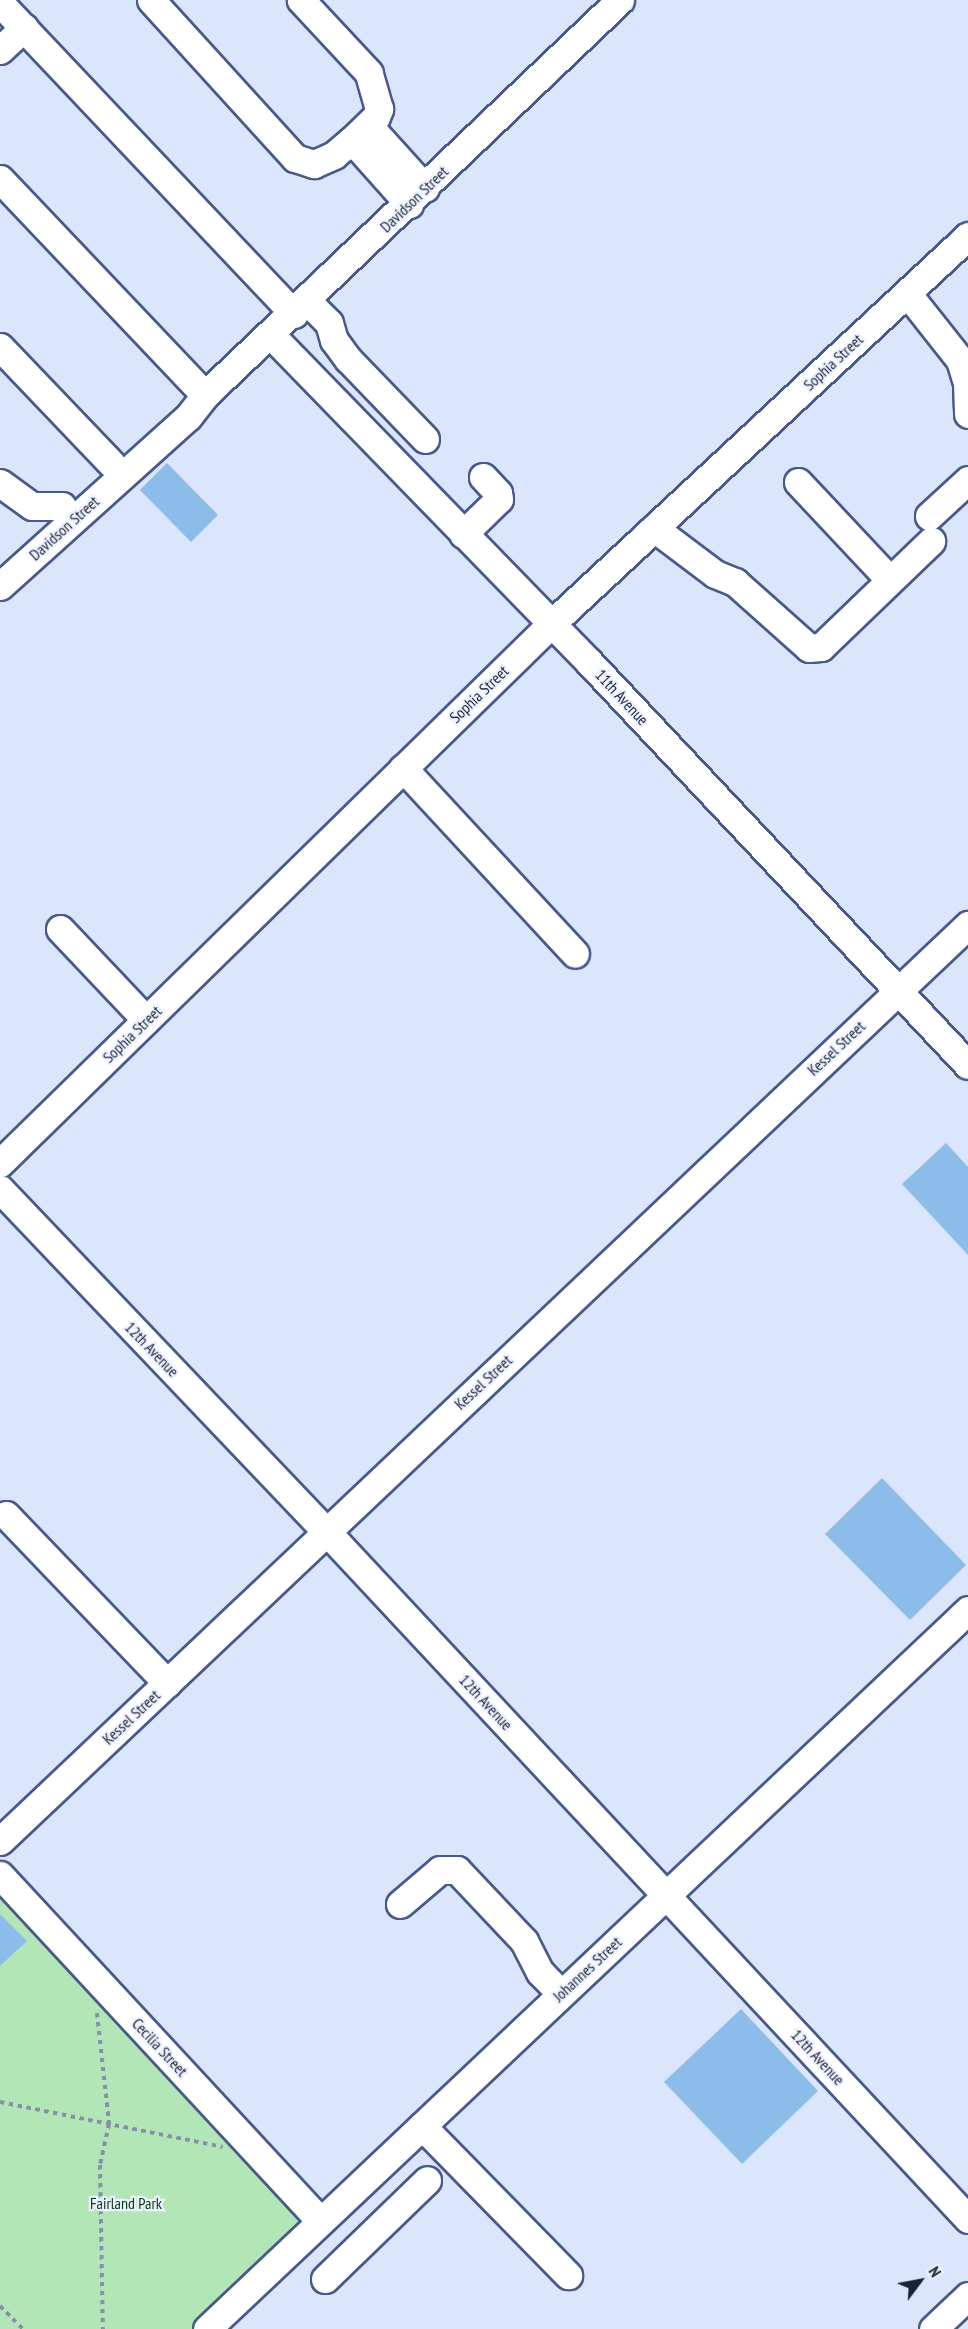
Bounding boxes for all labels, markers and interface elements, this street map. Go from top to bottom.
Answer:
street label: Davidson Street [376,162,452,236]
street label: Sophia Street [799,330,867,394]
street label: Davidson Street [25,492,103,564]
street label: Sophia Street [446,661,512,727]
street label: 11th Avenue [591,665,653,729]
street label: Sophia Street [99,1001,165,1067]
street label: Kessel Street [803,1017,869,1079]
street label: 12th Avenue [121,1317,183,1381]
street label: Kessel Street [450,1351,516,1413]
street label: 12th Avenue [455,1670,517,1734]
street label: Kessel Street [98,1686,164,1748]
street label: Johannes Street [549,1932,625,2006]
street label: Cecilia Street [128,2014,192,2080]
street label: 12th Avenue [787,2025,849,2089]
park label: Fairland Park [90,2193,162,2213]
north arrow [890,2251,950,2311]
text: N [924,2262,946,2280]

